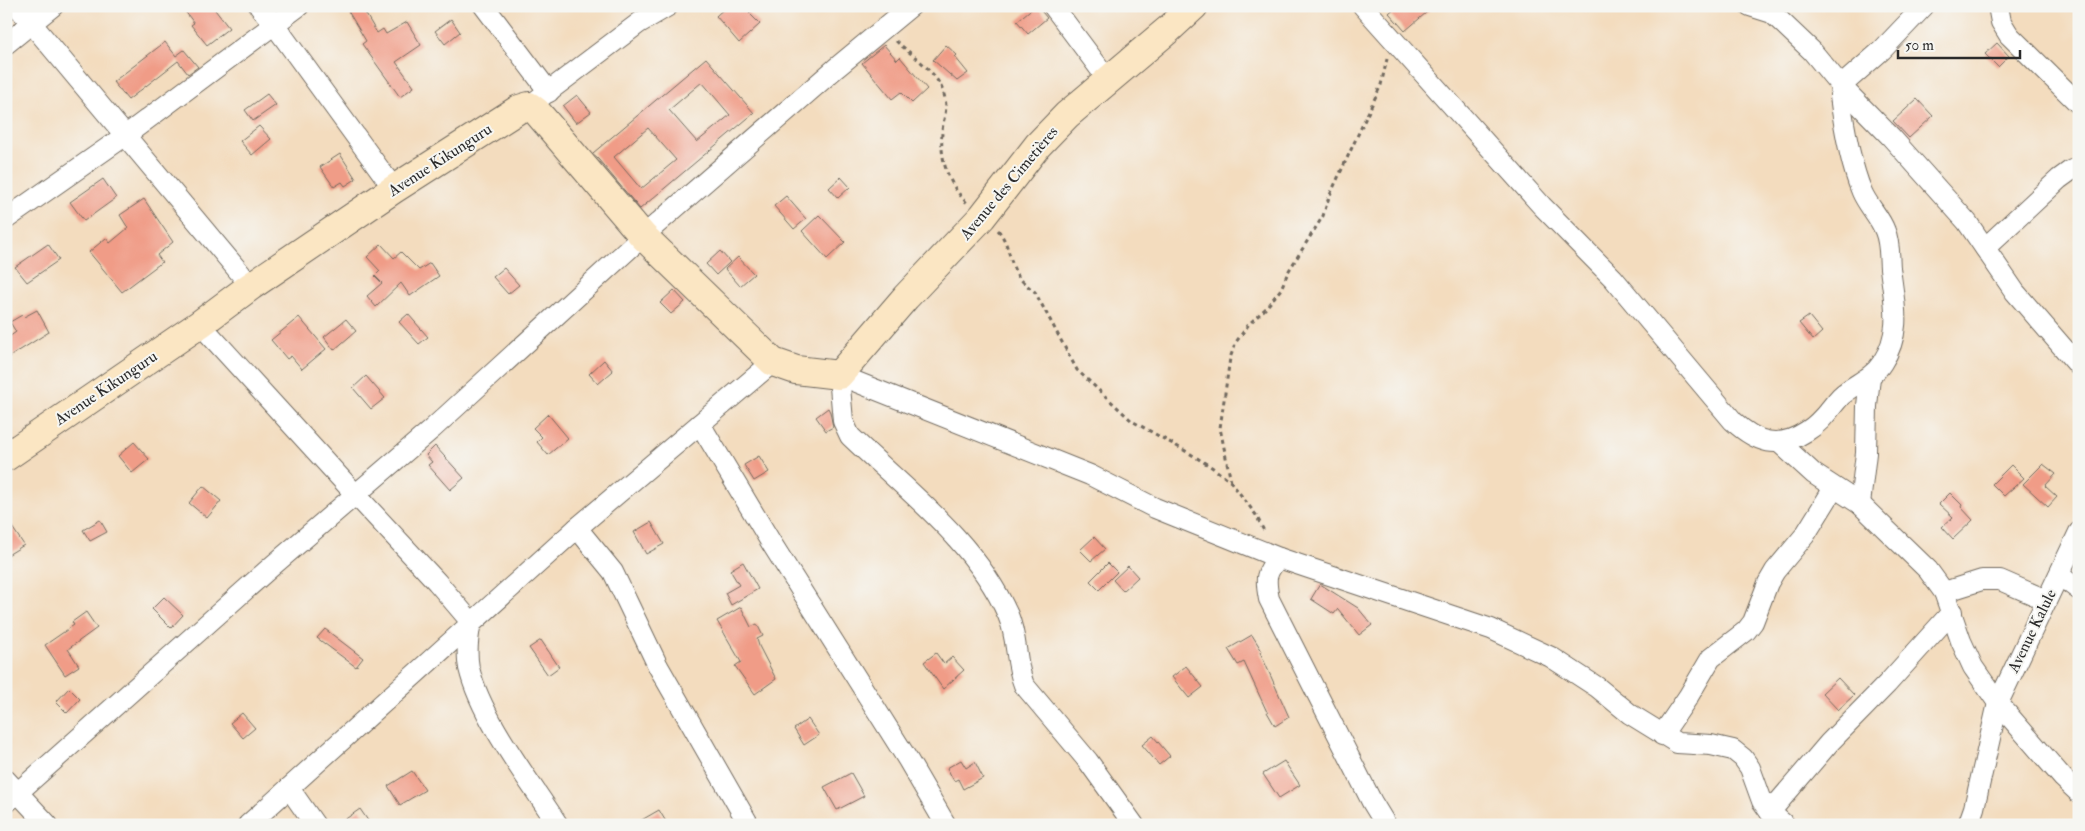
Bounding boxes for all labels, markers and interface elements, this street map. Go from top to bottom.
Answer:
scale bar [1898,28,2020,60]
text: 50 m [1905,36,1934,55]
street label: Avenue Kikunguru [384,119,496,202]
street label: Avenue des Cimetières [955,122,1062,245]
street label: Avenue Kikunguru [50,346,161,430]
street label: Avenue Kalule [2003,586,2061,677]

